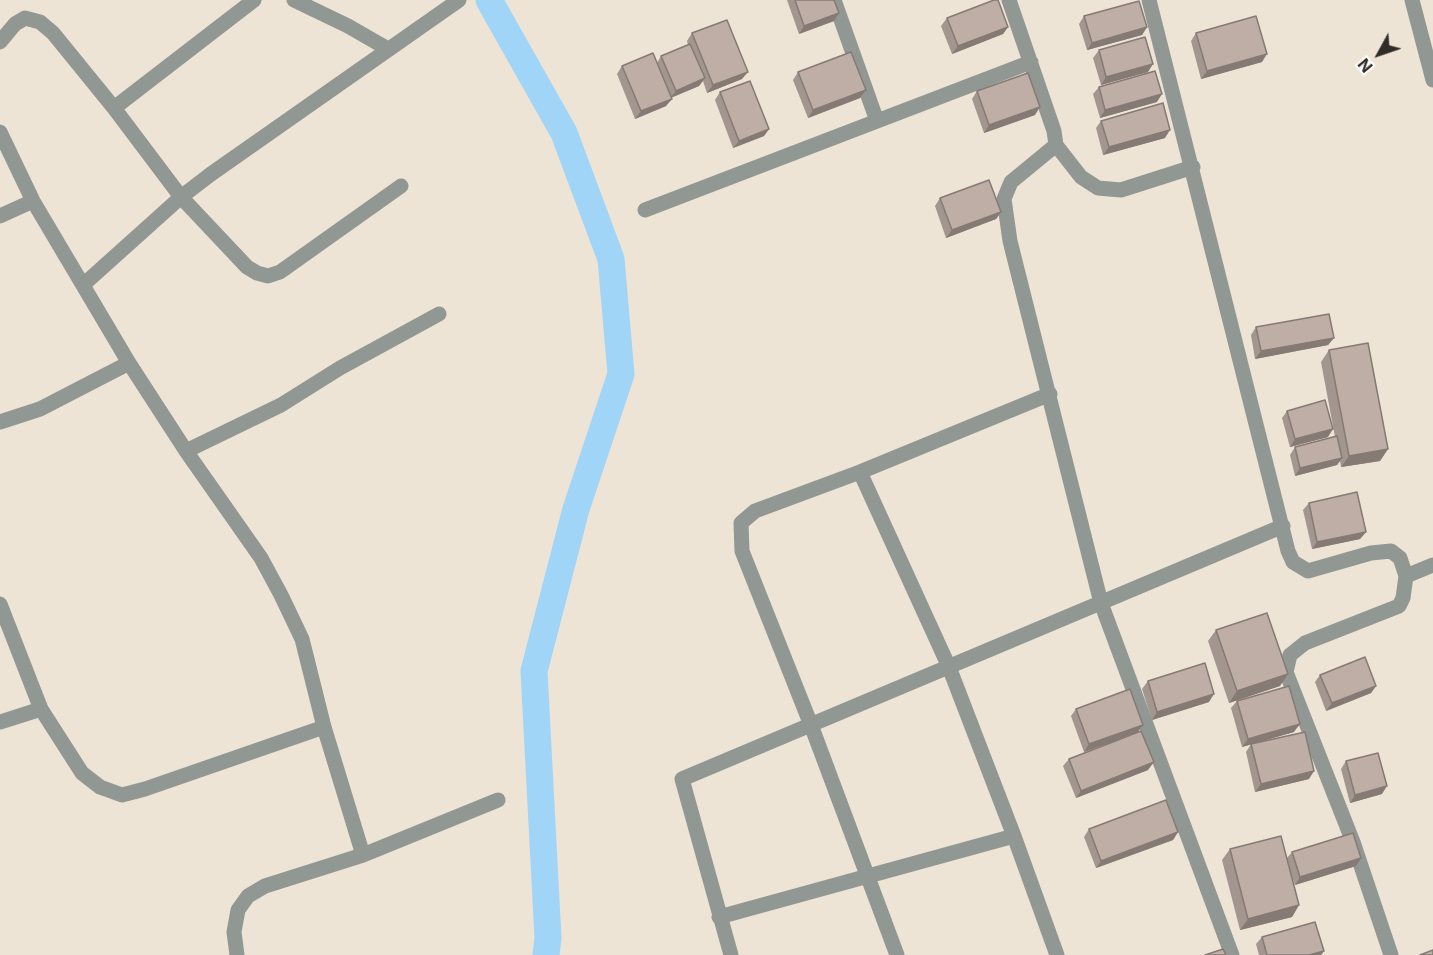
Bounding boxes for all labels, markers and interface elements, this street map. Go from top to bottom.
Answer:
north arrow [1349,24,1409,84]
text: N [1354,54,1377,77]

